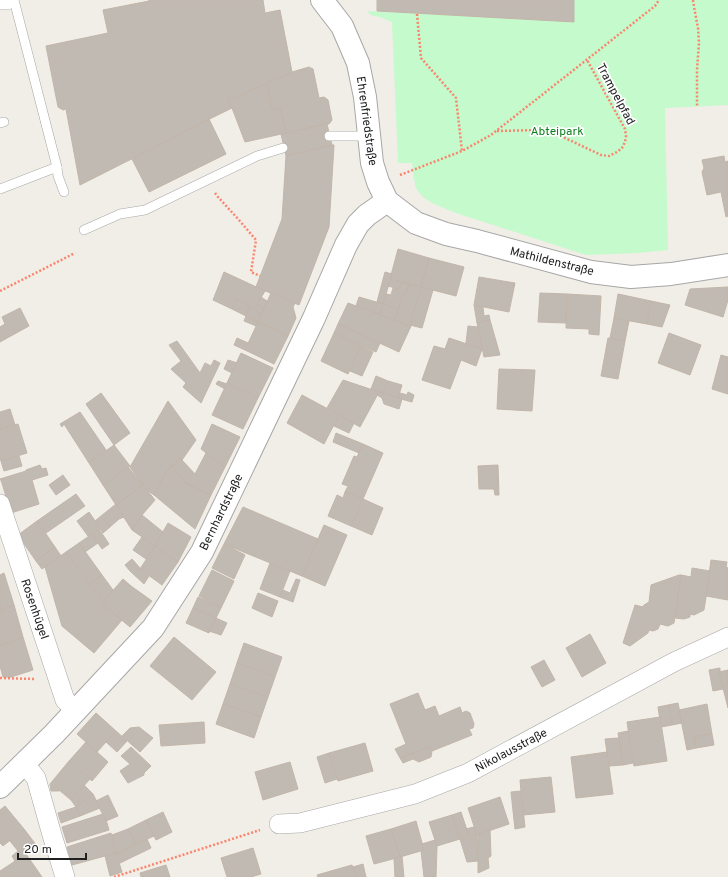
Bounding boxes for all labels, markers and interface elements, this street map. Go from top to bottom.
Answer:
street label: Trampelpfad [592,61,638,128]
street label: Ehrenfriedstraße [352,75,380,167]
park label: Abteipark [530,124,584,140]
street label: Mathildenstraße [508,244,595,280]
street label: Bernhardstraße [196,471,247,554]
street label: Rosenhügel [16,577,52,642]
street label: Nikolausstraße [473,725,550,777]
scale bar [18,835,86,861]
text: 20 m [24,842,52,858]

